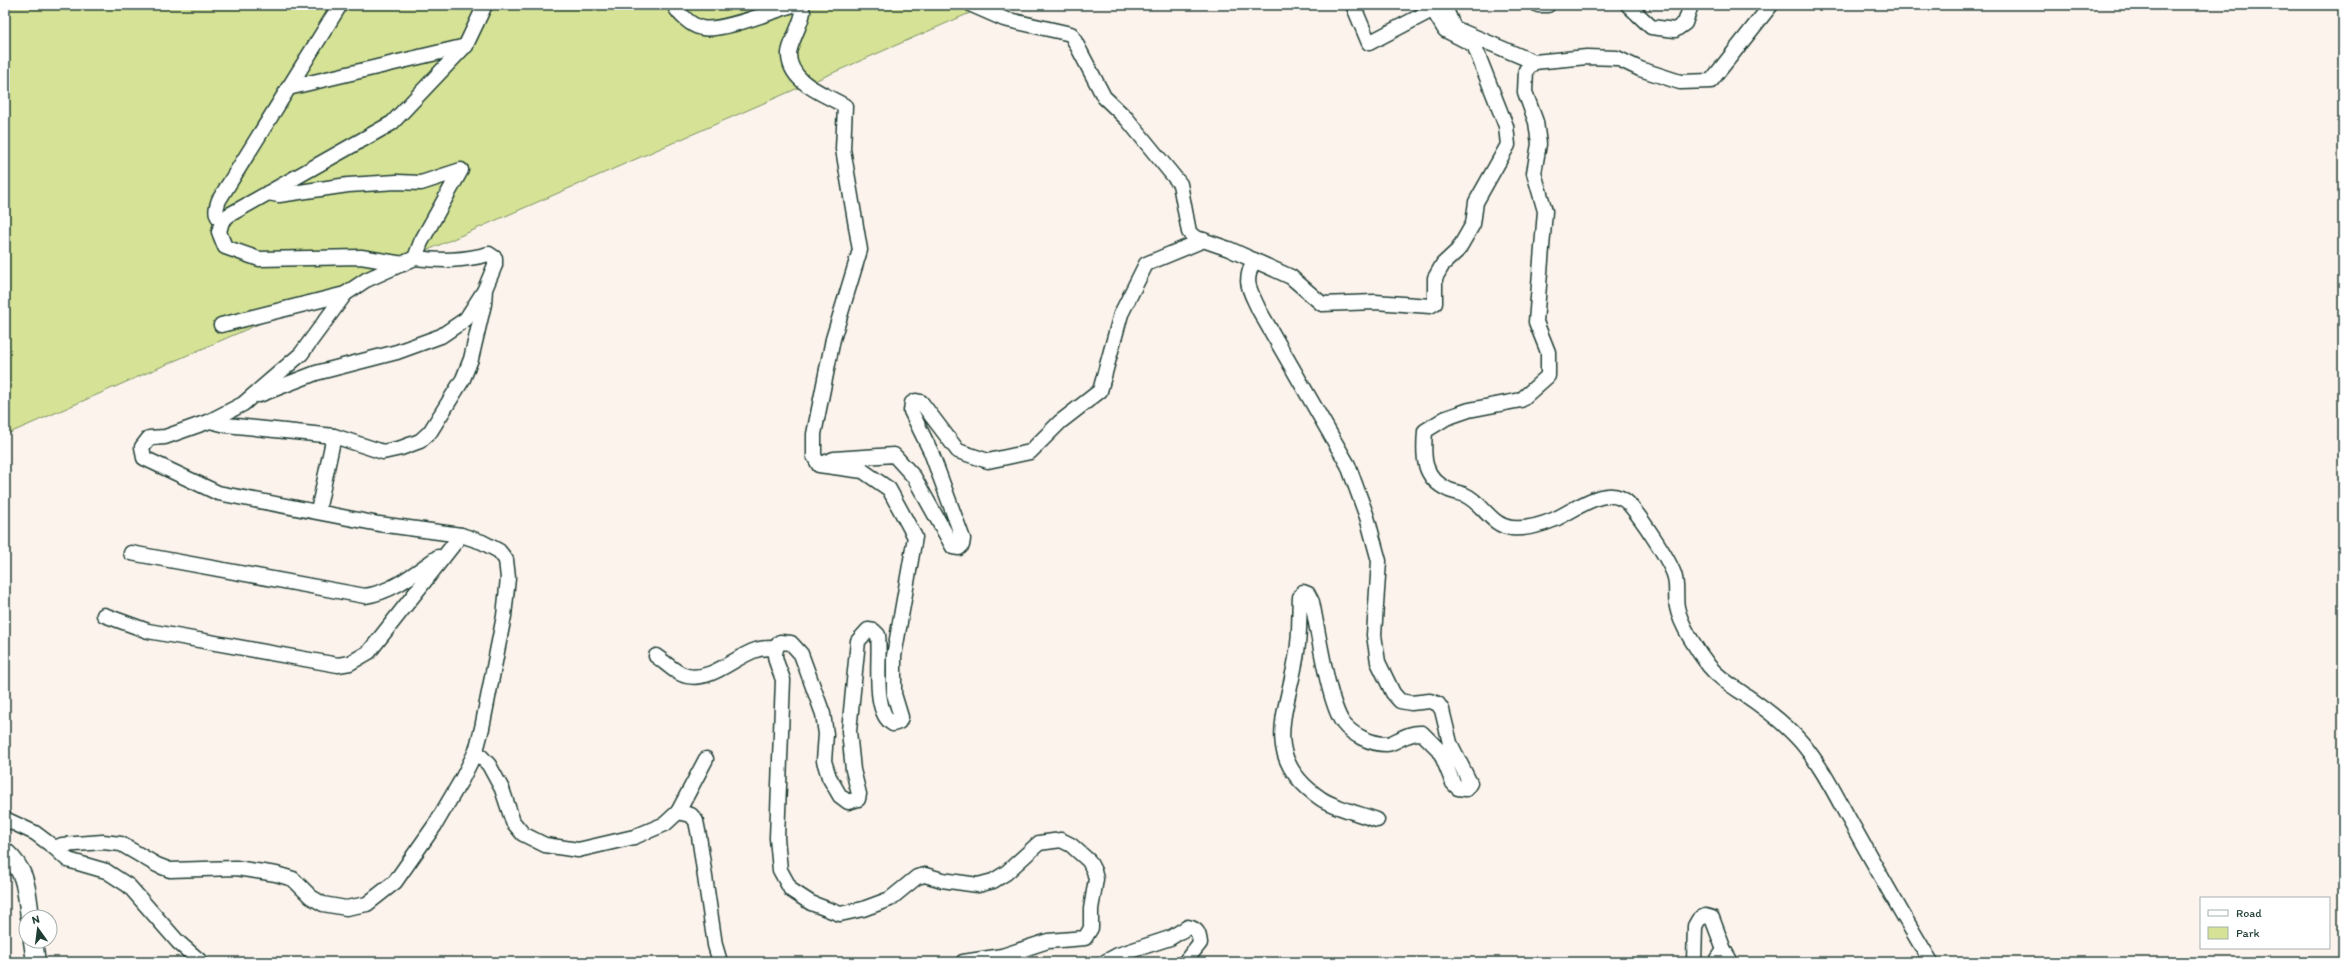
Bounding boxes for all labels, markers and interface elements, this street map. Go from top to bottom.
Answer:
legend [2200,897,2330,949]
text: Road [2236,906,2262,920]
north arrow [18,909,58,949]
text: N [31,913,41,927]
text: Park [2236,926,2260,940]

